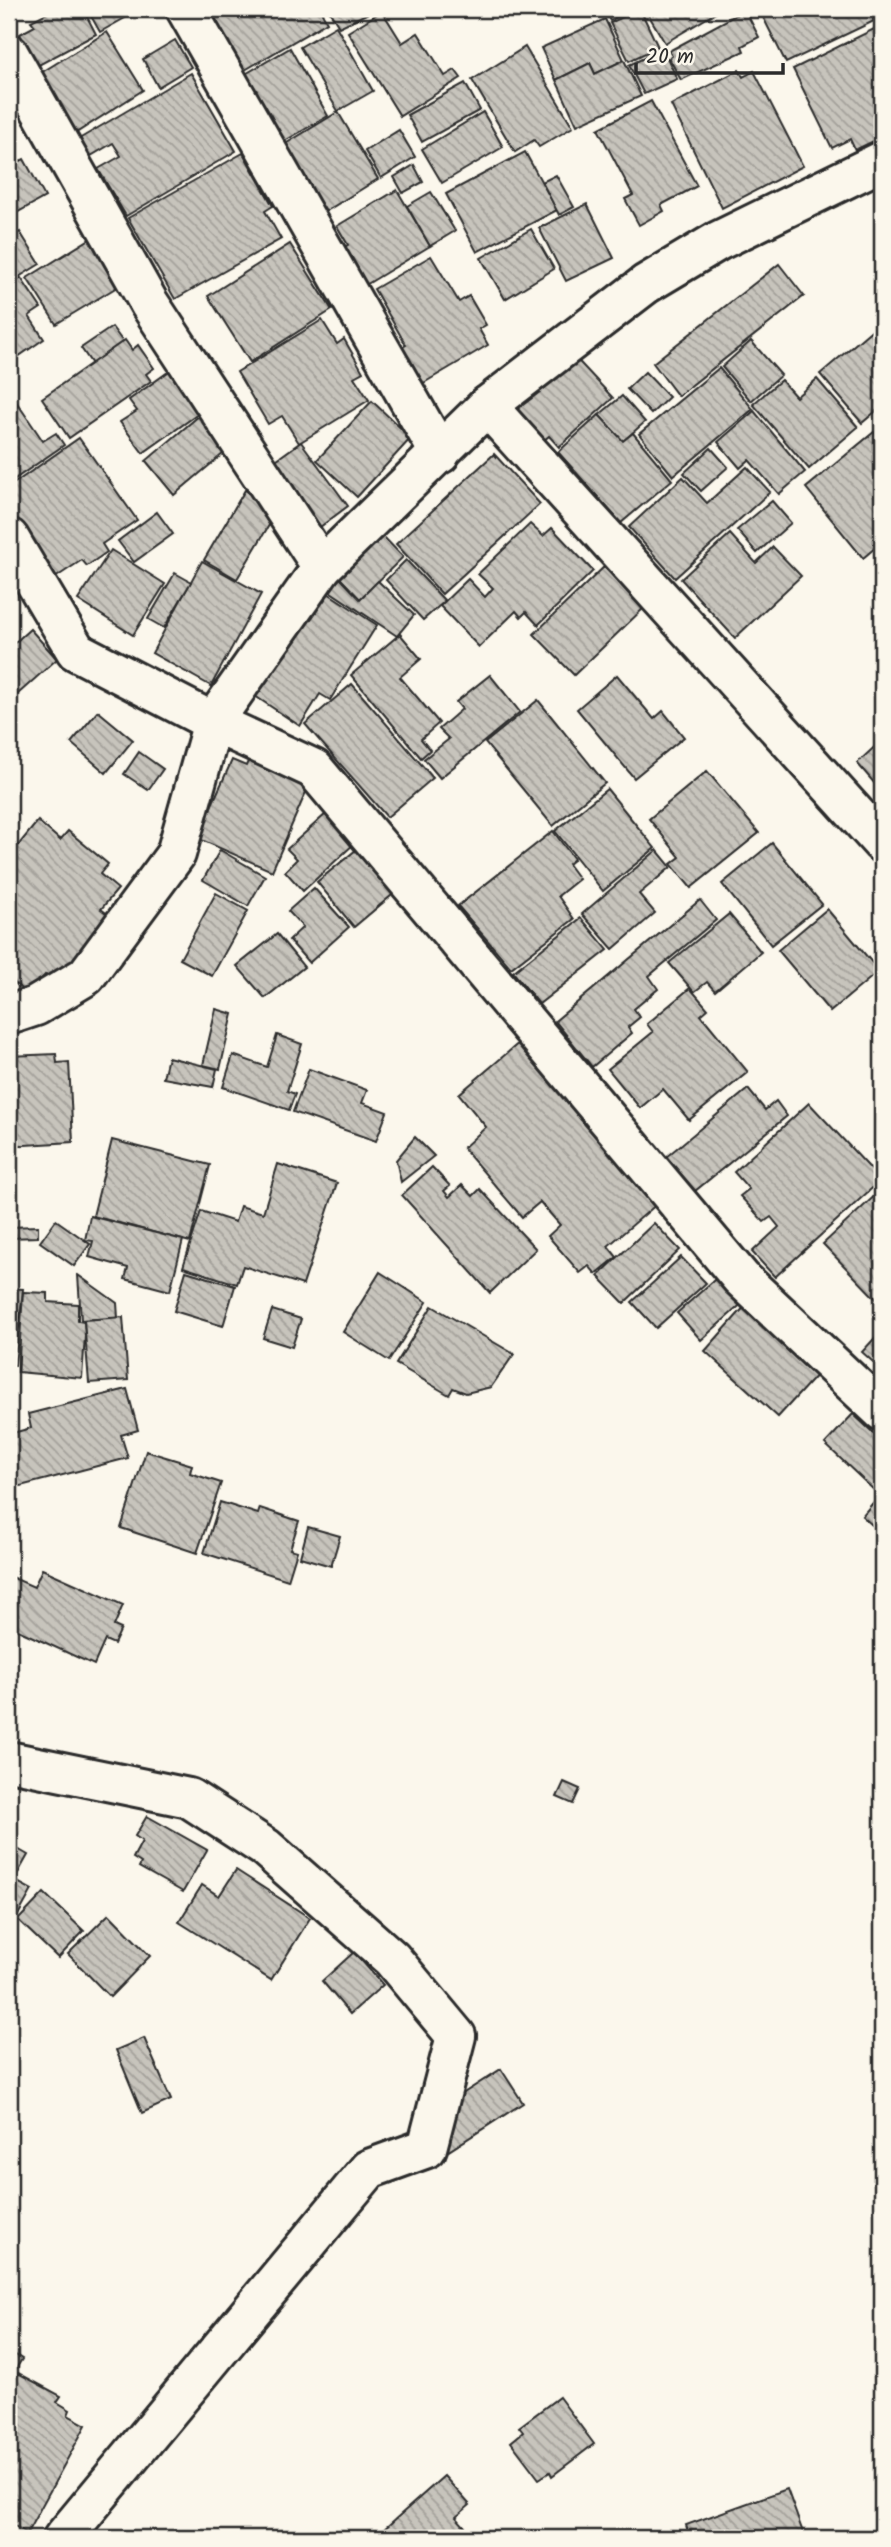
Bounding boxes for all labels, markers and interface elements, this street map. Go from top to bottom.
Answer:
scale bar [636,32,782,76]
text: 20 m [646,41,694,74]

